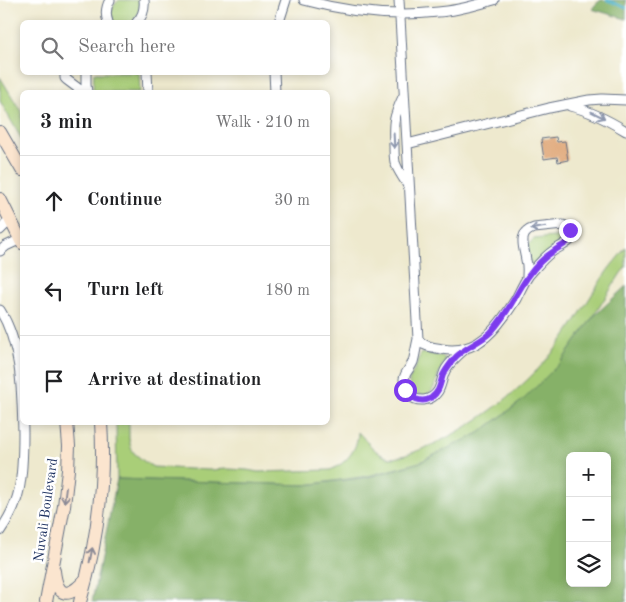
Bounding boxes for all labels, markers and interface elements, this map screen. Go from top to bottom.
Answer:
search box [20,20,330,75]
icon: search [38,34,66,62]
text: Search here [78,38,175,57]
one-way arrow [590,111,605,121]
text: 3 min [40,112,93,133]
text: Walk · 210 m [215,115,310,131]
one-way arrow [389,133,398,149]
icon: ahead [40,187,68,215]
text: Continue [87,191,162,210]
text: 30 m [274,193,310,209]
route end [559,219,582,242]
one-way arrow [530,224,546,234]
icon: left [40,277,68,305]
text: Turn left [87,281,164,300]
text: 180 m [265,283,310,299]
icon: arrive [40,367,68,395]
text: Arrive at destination [87,371,261,390]
route start [394,379,417,402]
map controls [566,452,611,587]
button: + [566,452,611,497]
street label: Nuvali Boulevard [32,457,60,563]
one-way arrow [60,486,70,502]
button: − [566,497,611,542]
button: layers [566,542,611,587]
one-way arrow [87,547,97,563]

